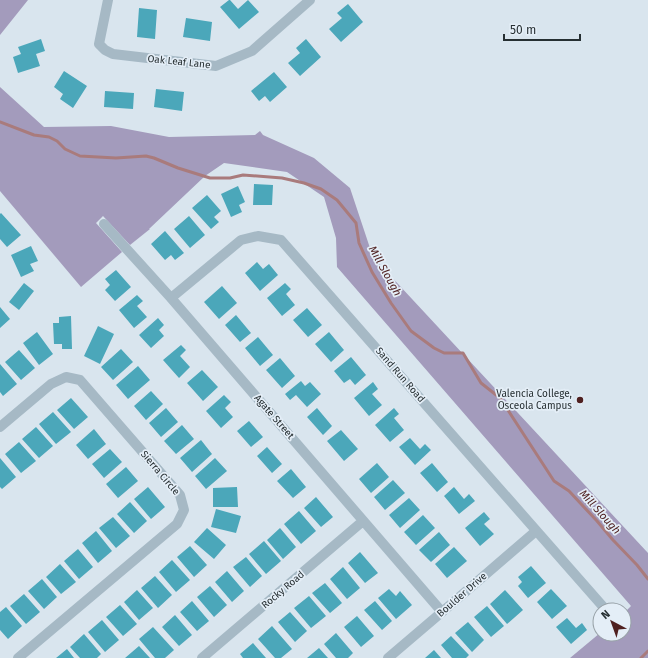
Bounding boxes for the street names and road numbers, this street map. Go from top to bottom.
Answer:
street label: Oak Leaf Lane [147,53,211,71]
street label: Sand Run Road [373,345,427,405]
street label: Agate Street [251,392,297,442]
street label: Sierra Circle [138,448,182,498]
street label: Rocky Road [259,569,307,611]
street label: Boulder Drive [435,570,489,620]

